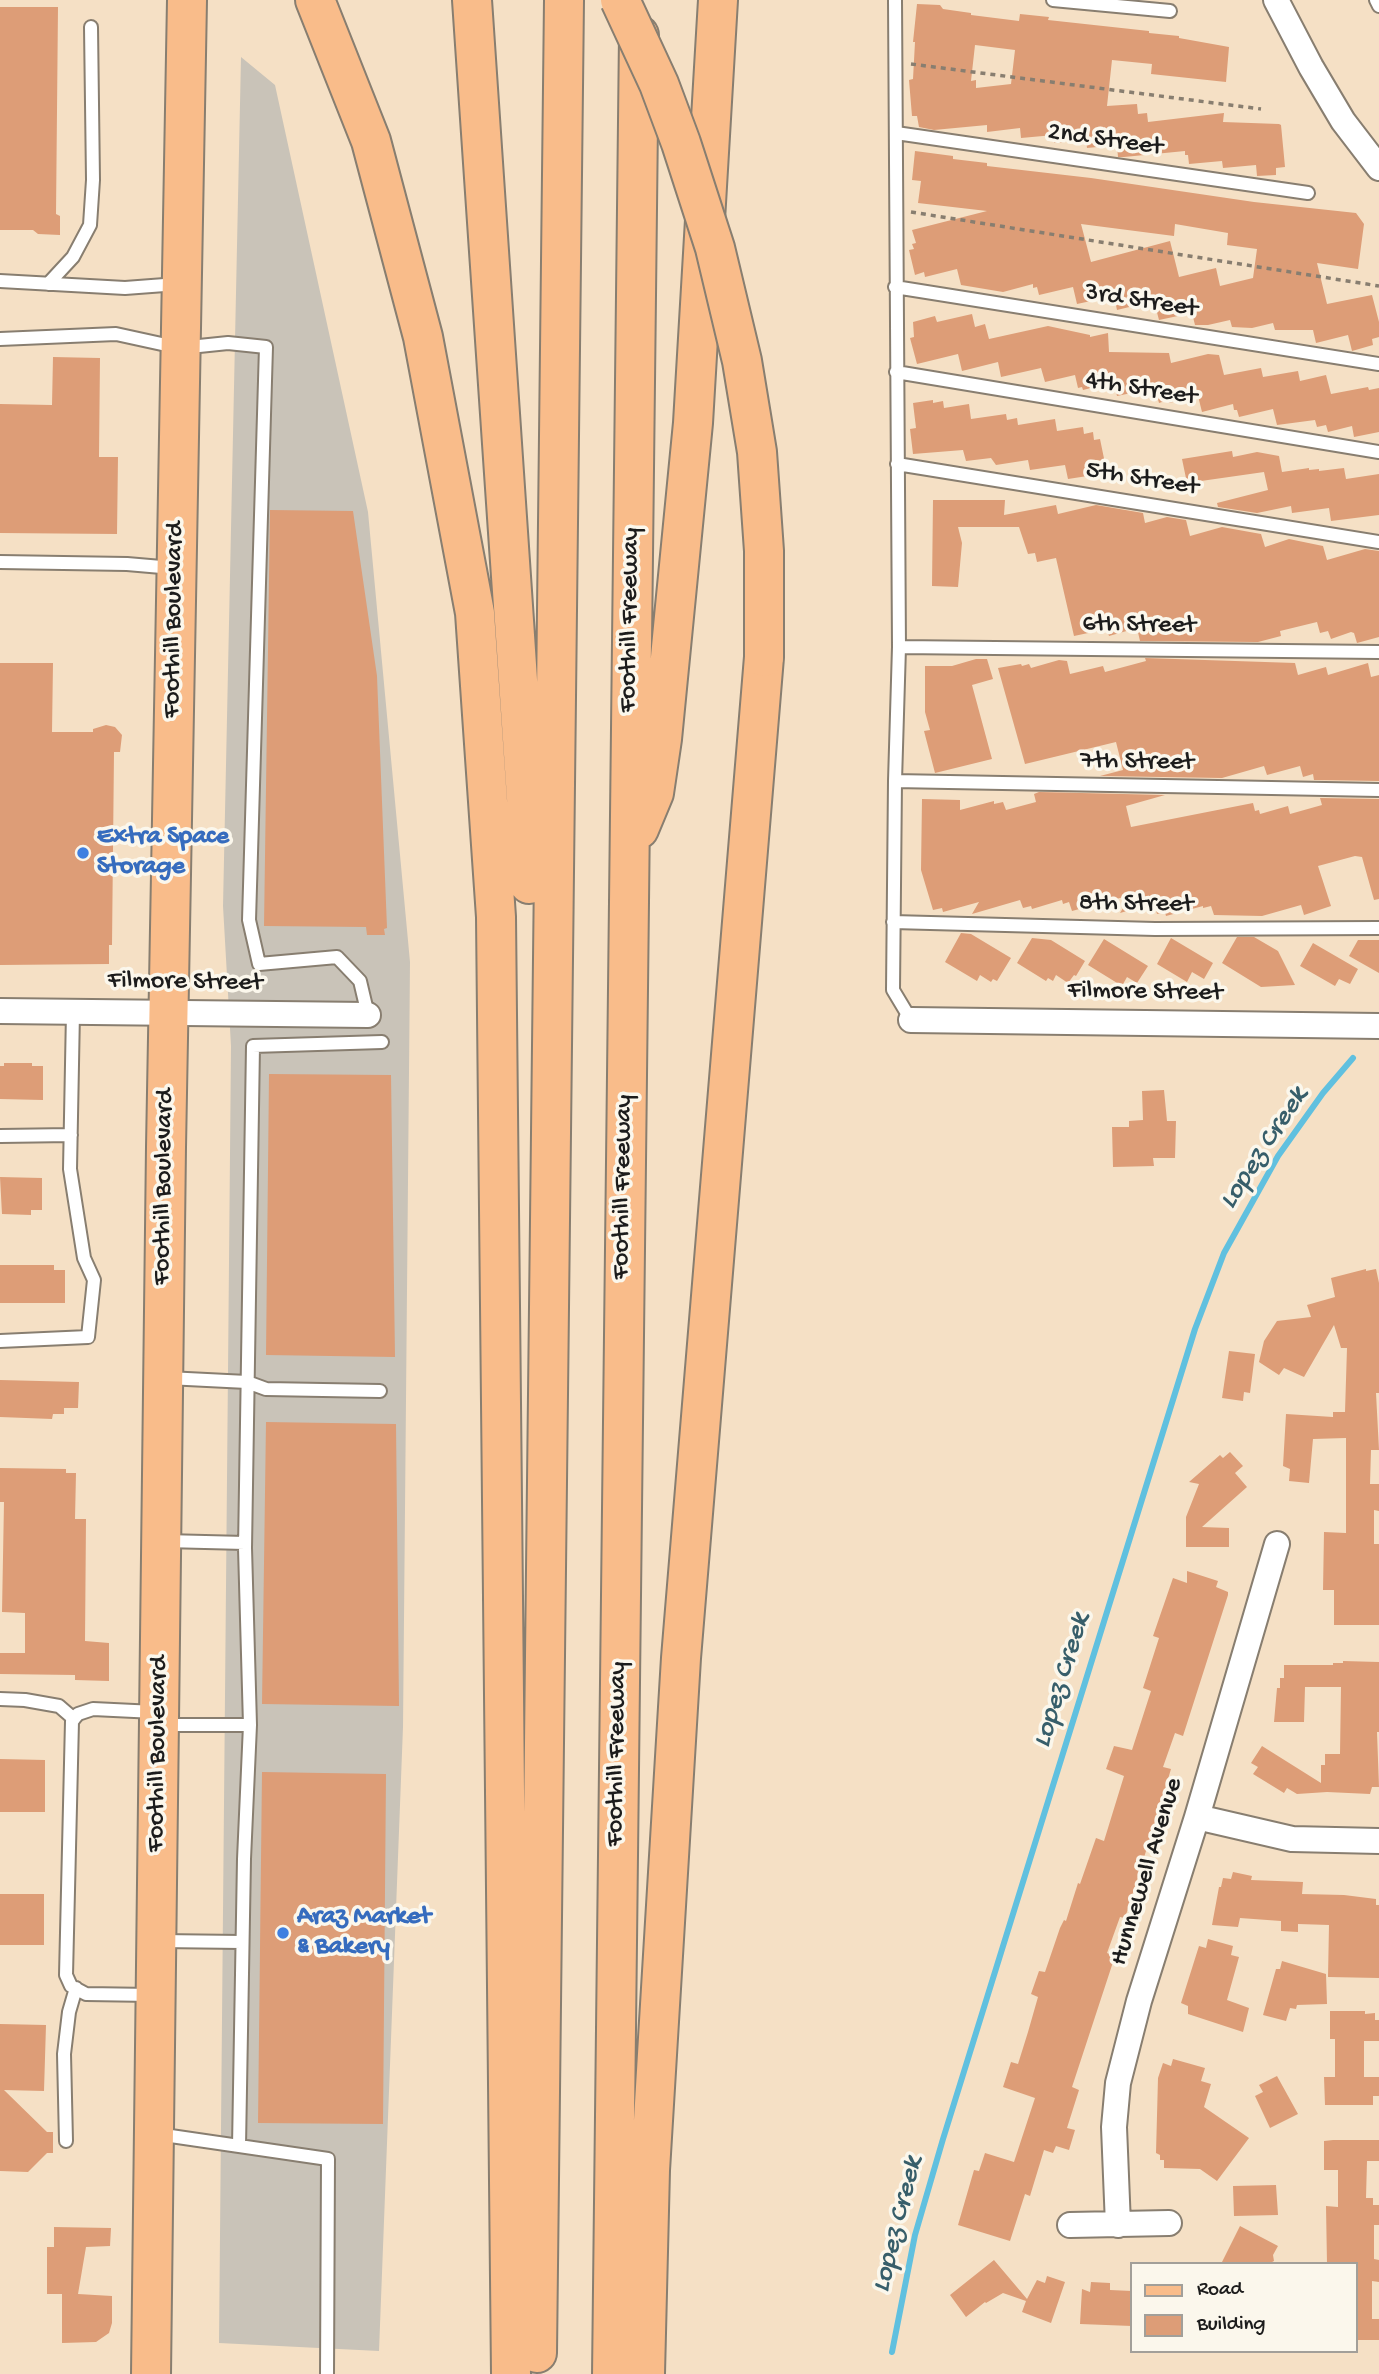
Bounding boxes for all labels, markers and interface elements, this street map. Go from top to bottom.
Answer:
street label: 2nd Street [1045,117,1165,165]
street label: 3rd Street [1083,278,1199,326]
street label: 4th Street [1083,366,1199,414]
street label: 5th Street [1083,456,1201,504]
street label: Foothill Boulevard [158,521,192,719]
street label: Foothill Freeway [614,527,648,713]
street label: 6th Street [1082,609,1196,643]
street label: 7th Street [1080,746,1194,780]
place label: Extra Space Storage [97,822,229,884]
marker: Extra Space Storage [75,845,91,861]
street label: 8th Street [1079,888,1193,922]
street label: Filmore Street [107,966,263,1000]
street label: Filmore Street [1067,976,1223,1010]
water label: Lopez Creek [1213,1082,1317,1216]
street label: Foothill Boulevard [148,1088,182,1286]
street label: Foothill Freeway [607,1094,641,1280]
water label: Lopez Creek [1027,1610,1099,1752]
street label: Foothill Boulevard [142,1655,176,1853]
street label: Foothill Freeway [601,1661,635,1847]
street label: Hunnewell Avenue [1105,1774,1191,1970]
place label: Araz Market & Bakery [297,1902,431,1964]
marker: Araz Market & Bakery [275,1925,291,1941]
water label: Lopez Creek [866,2154,932,2296]
legend [1130,2262,1358,2353]
text: Road [1197,2278,1243,2303]
text: Building [1197,2313,1266,2338]

